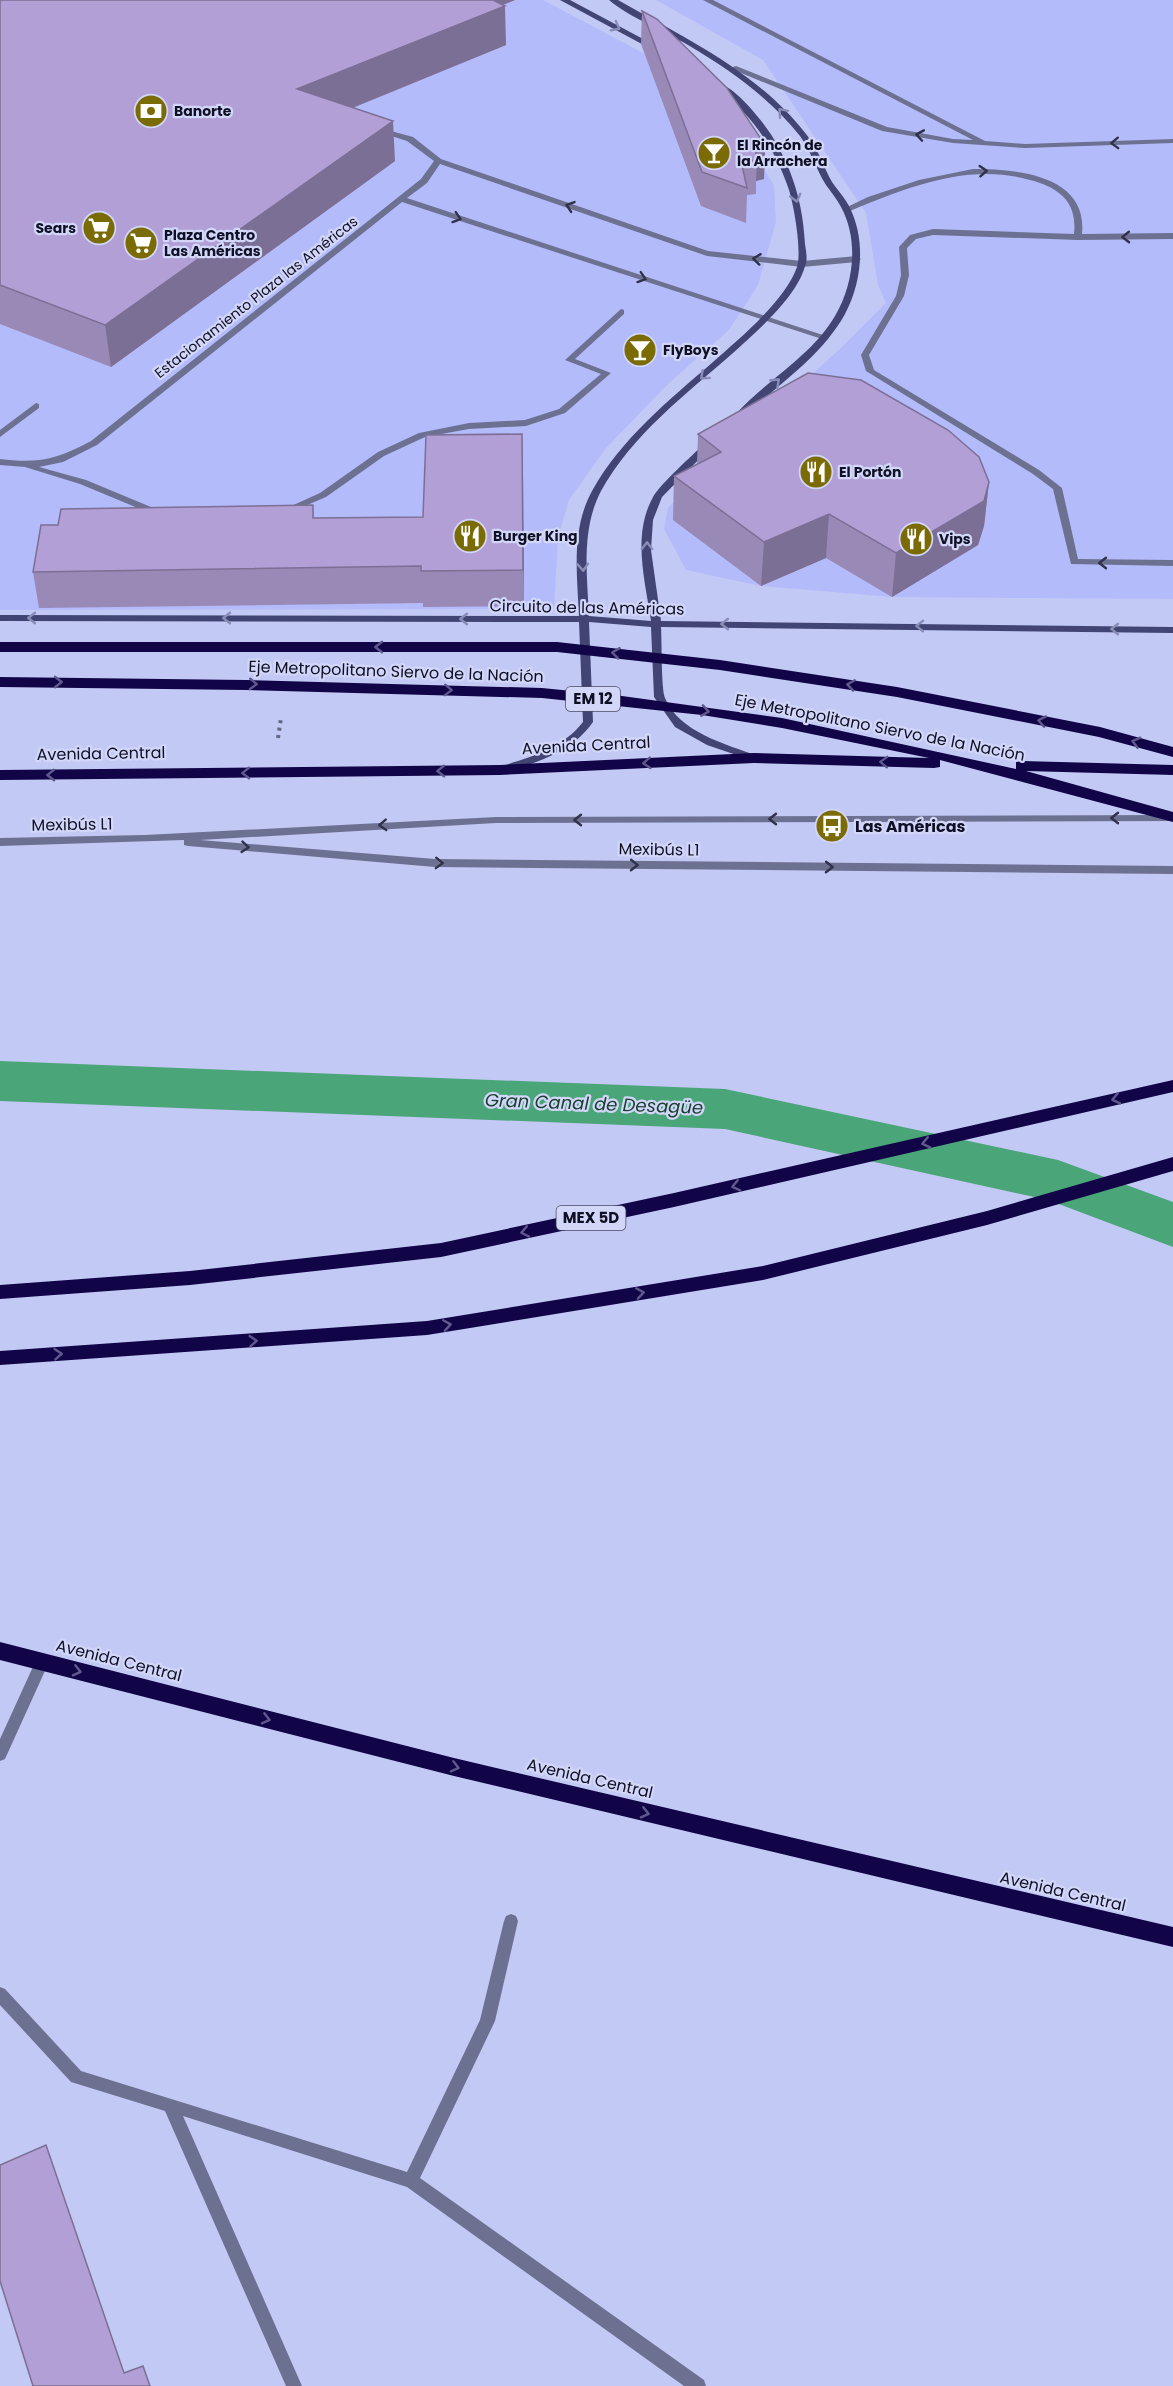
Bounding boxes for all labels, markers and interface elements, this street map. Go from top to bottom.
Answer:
one-way arrow [609,20,620,31]
bank icon: Banorte [133,93,169,129]
place label: Banorte [174,101,232,121]
one-way arrow [778,108,789,119]
one-way arrow [916,130,925,142]
bar icon: El Rincón de la Arrachera [696,135,732,171]
place label: El Rincón de la Arrachera [737,135,827,171]
one-way arrow [1110,137,1119,149]
one-way arrow [979,164,988,177]
one-way arrow [788,193,801,203]
one-way arrow [565,201,576,213]
supermarket icon: Sears [81,210,117,246]
one-way arrow [451,210,462,223]
street label: Estacionamiento Plaza las Américas [150,211,362,383]
place label: Sears [35,218,76,238]
supermarket icon: Plaza Centro Las Américas [123,225,159,261]
place label: Plaza Centro Las Américas [164,225,261,261]
one-way arrow [1121,230,1130,243]
one-way arrow [752,253,761,266]
one-way arrow [636,271,647,284]
bar icon: FlyBoys [622,332,658,368]
place label: FlyBoys [663,340,719,360]
one-way arrow [701,369,711,380]
one-way arrow [769,378,780,389]
restaurant icon: El Portón [798,454,834,490]
place label: El Portón [839,462,901,482]
restaurant icon: Burger King [452,518,488,554]
restaurant icon: Vips [898,521,934,557]
place label: Burger King [493,526,578,546]
place label: Vips [939,529,971,549]
one-way arrow [641,541,653,550]
one-way arrow [1098,557,1107,569]
one-way arrow [576,563,589,572]
street label: Circuito de las Américas [489,594,685,621]
one-way arrow [28,612,37,624]
one-way arrow [223,612,232,625]
one-way arrow [460,613,469,626]
one-way arrow [720,618,729,630]
one-way arrow [915,620,924,632]
one-way arrow [1110,623,1119,636]
one-way arrow [375,641,384,653]
one-way arrow [611,647,621,660]
street label: Eje Metropolitano Siervo de la Nación [248,655,544,688]
one-way arrow [54,676,63,688]
one-way arrow [249,678,258,690]
one-way arrow [846,679,856,691]
one-way arrow [444,684,453,697]
road number: EM 12 [566,687,620,711]
street label: Eje Metropolitano Siervo de la Nación [733,688,1027,767]
one-way arrow [701,705,710,717]
one-way arrow [1038,715,1048,728]
street label: Avenida Central [521,731,651,760]
one-way arrow [1132,737,1142,749]
street label: Avenida Central [36,741,166,766]
one-way arrow [879,756,888,768]
one-way arrow [642,757,651,770]
one-way arrow [437,765,446,777]
one-way arrow [242,767,251,779]
one-way arrow [47,768,56,781]
bus stop icon: Las Américas [814,808,850,844]
street label: Mexibús L1 [31,812,113,837]
one-way arrow [1110,812,1119,824]
one-way arrow [768,813,777,825]
one-way arrow [573,814,582,826]
place label: Las Américas [855,815,966,838]
one-way arrow [378,819,387,832]
street label: Mexibús L1 [618,837,700,862]
one-way arrow [240,840,249,853]
one-way arrow [435,857,444,869]
one-way arrow [630,859,639,871]
one-way arrow [825,861,834,873]
water label: Gran Canal de Desagüe [484,1087,704,1120]
one-way arrow [1111,1092,1121,1105]
one-way arrow [921,1135,931,1148]
one-way arrow [731,1178,741,1191]
road number: MEX 5D [556,1206,626,1230]
one-way arrow [520,1225,530,1238]
one-way arrow [635,1288,644,1300]
one-way arrow [443,1319,452,1331]
one-way arrow [248,1335,257,1348]
one-way arrow [54,1348,63,1361]
street label: Avenida Central [54,1634,184,1687]
one-way arrow [72,1663,82,1676]
one-way arrow [260,1712,271,1724]
street label: Avenida Central [525,1753,655,1804]
one-way arrow [450,1760,460,1773]
one-way arrow [639,1805,649,1818]
street label: Avenida Central [998,1866,1128,1917]

